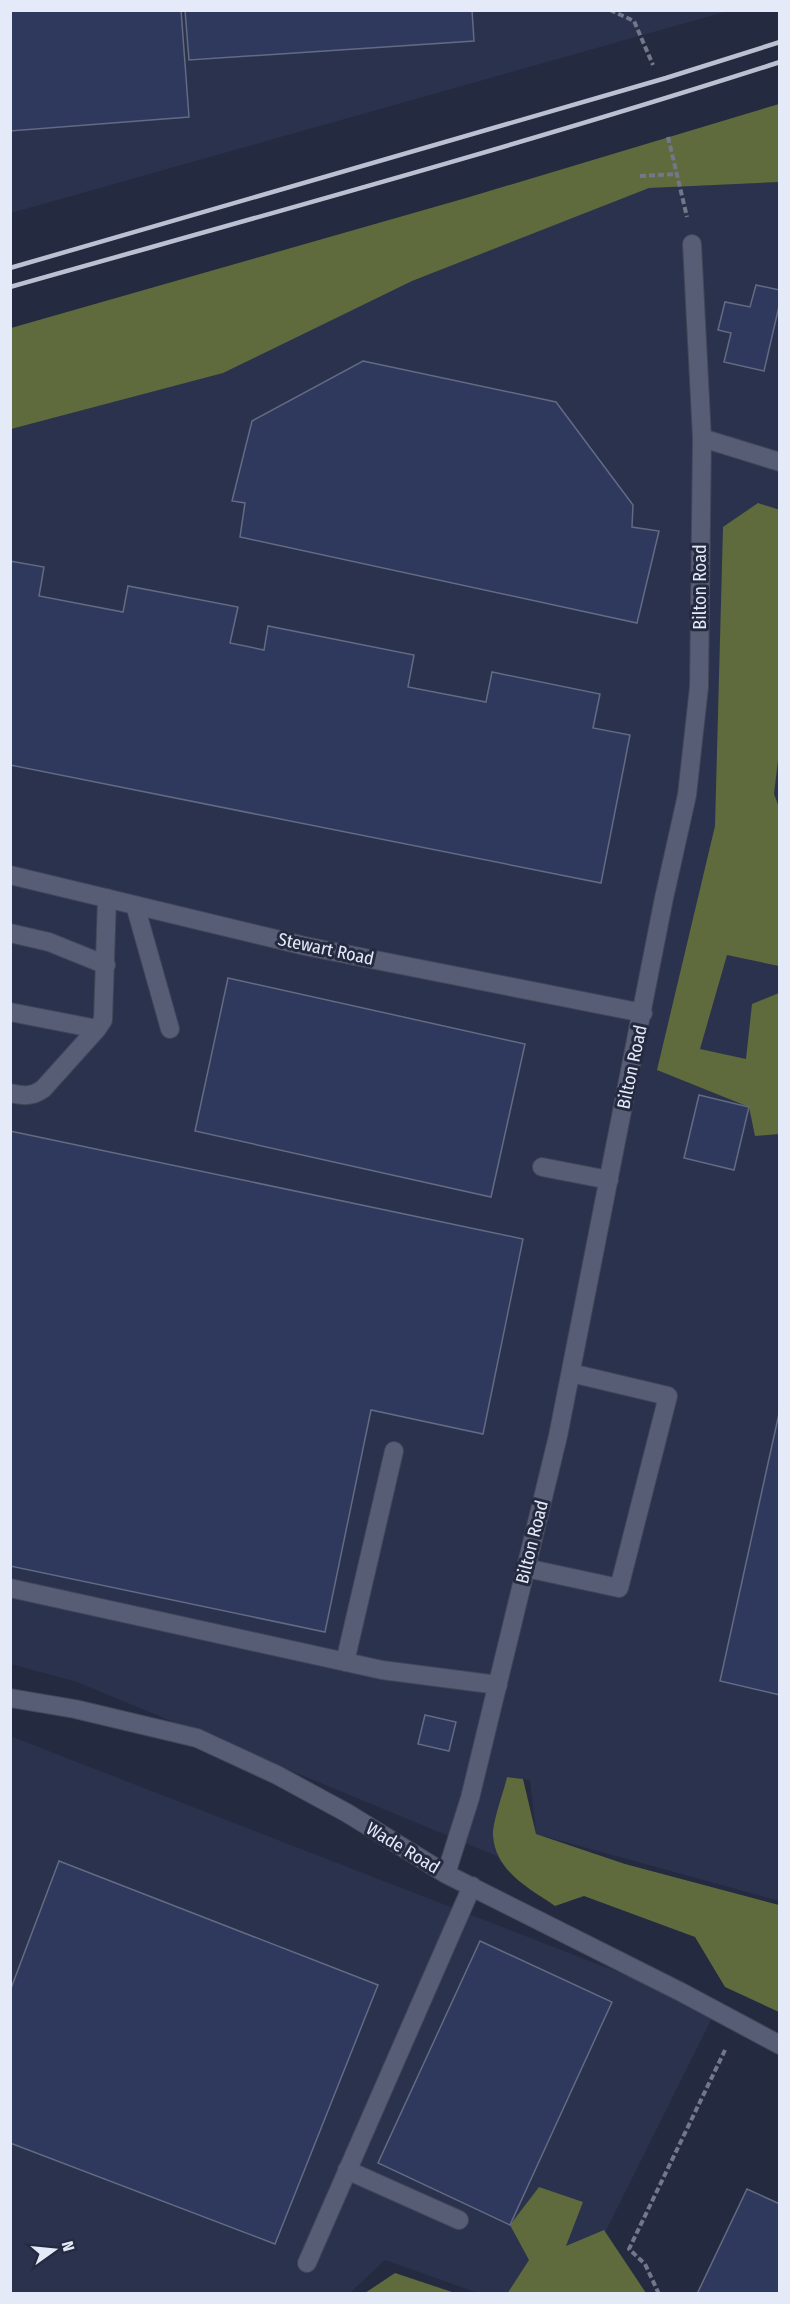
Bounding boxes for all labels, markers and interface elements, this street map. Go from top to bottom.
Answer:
street label: Bilton Road [689,544,711,630]
street label: Stewart Road [276,928,376,970]
street label: Bilton Road [612,1023,652,1111]
street label: Bilton Road [511,1498,553,1586]
street label: Wade Road [362,1817,444,1879]
north arrow [24,2220,84,2280]
text: N [58,2239,78,2253]

